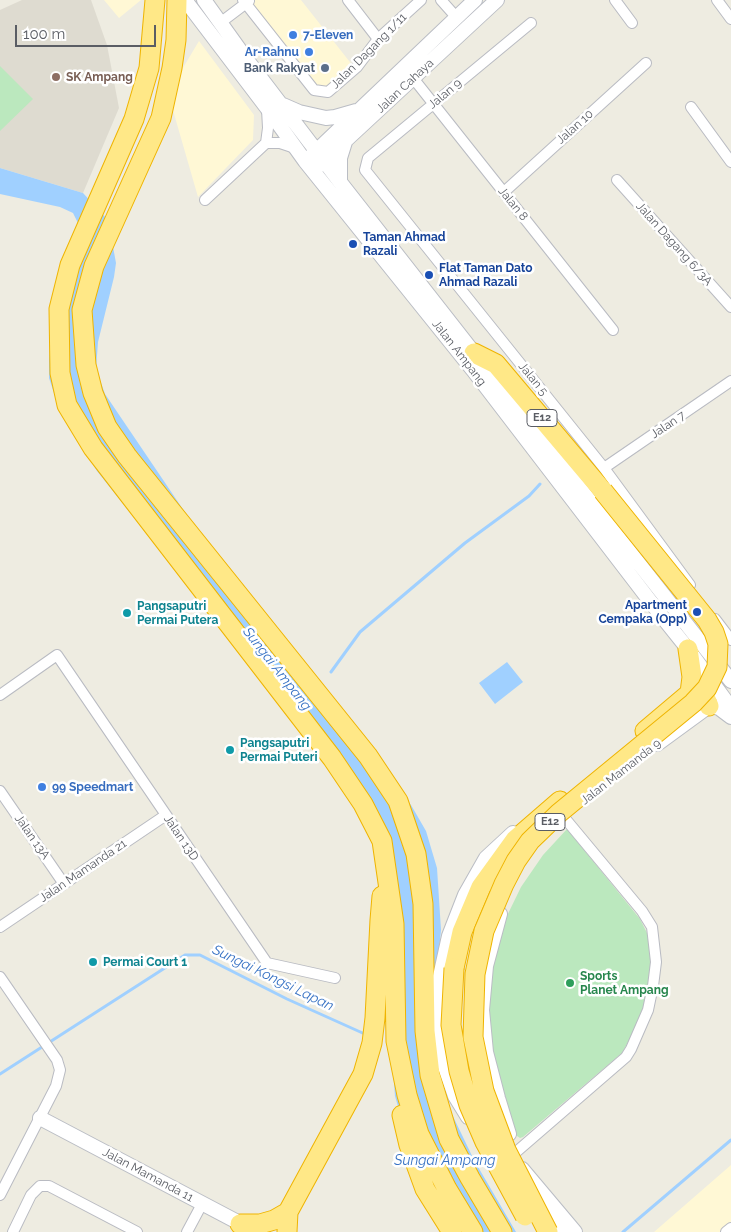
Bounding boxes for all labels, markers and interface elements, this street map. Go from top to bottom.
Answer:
street label: Jalan Dagang 1/11 [328,10,410,92]
scale bar [18,15,159,47]
text: 100 m [23,25,65,43]
place label: 7-Eleven [303,28,353,42]
marker: 7-Eleven [287,29,299,41]
place label: Ar-Rahnu [245,45,299,59]
marker: Ar-Rahnu [303,46,315,58]
street label: Jalan Cahaya [373,56,437,116]
place label: Bank Rakyat [244,61,315,75]
marker: Bank Rakyat [319,62,331,74]
place label: SK Ampang [66,70,133,84]
marker: SK Ampang [50,71,62,83]
street label: Jalan 9 [425,76,465,112]
street label: Jalan 10 [554,107,596,147]
street label: Jalan 8 [495,184,531,224]
street label: Jalan Dagang 6/3A [633,199,715,289]
place label: Taman Ahmad Razali [363,230,446,258]
marker: Taman Ahmad Razali [347,238,359,250]
place label: Flat Taman Dato Ahmad Razali [439,261,533,289]
marker: Flat Taman Dato Ahmad Razali [423,269,435,281]
street label: Jalan Ampang [429,317,489,389]
street label: Jalan 5 [515,359,551,399]
street label: Jalan 7 [648,408,688,442]
road number: E12 [527,409,557,426]
place label: Apartment Cempaka (Opp) [598,598,687,626]
place label: Pangsaputri Permai Putera [137,599,218,627]
marker: Apartment Cempaka (Opp) [691,606,703,618]
marker: Pangsaputri Permai Putera [121,607,133,619]
water label: Sungai Ampang [239,624,315,714]
place label: Pangsaputri Permai Puteri [240,736,317,764]
street label: Jalan Mamanda 9 [578,736,664,808]
marker: Pangsaputri Permai Puteri [224,744,236,756]
place label: 99 Speedmart [52,780,133,794]
marker: 99 Speedmart [36,781,48,793]
street label: Jalan 13A [11,812,53,862]
street label: Jalan 13D [160,812,202,864]
road number: E12 [535,814,565,830]
street label: Jalan Mamanda 21 [37,836,129,906]
water label: Sungai Kongsi Lapan [210,941,336,1015]
place label: Permai Court 1 [103,955,187,969]
marker: Permai Court 1 [87,956,99,968]
place label: Sports Planet Ampang [580,969,669,997]
marker: Sports Planet Ampang [564,977,576,989]
street label: Jalan Mamanda 11 [100,1145,196,1205]
water label: Sungai Ampang [394,1153,496,1169]

